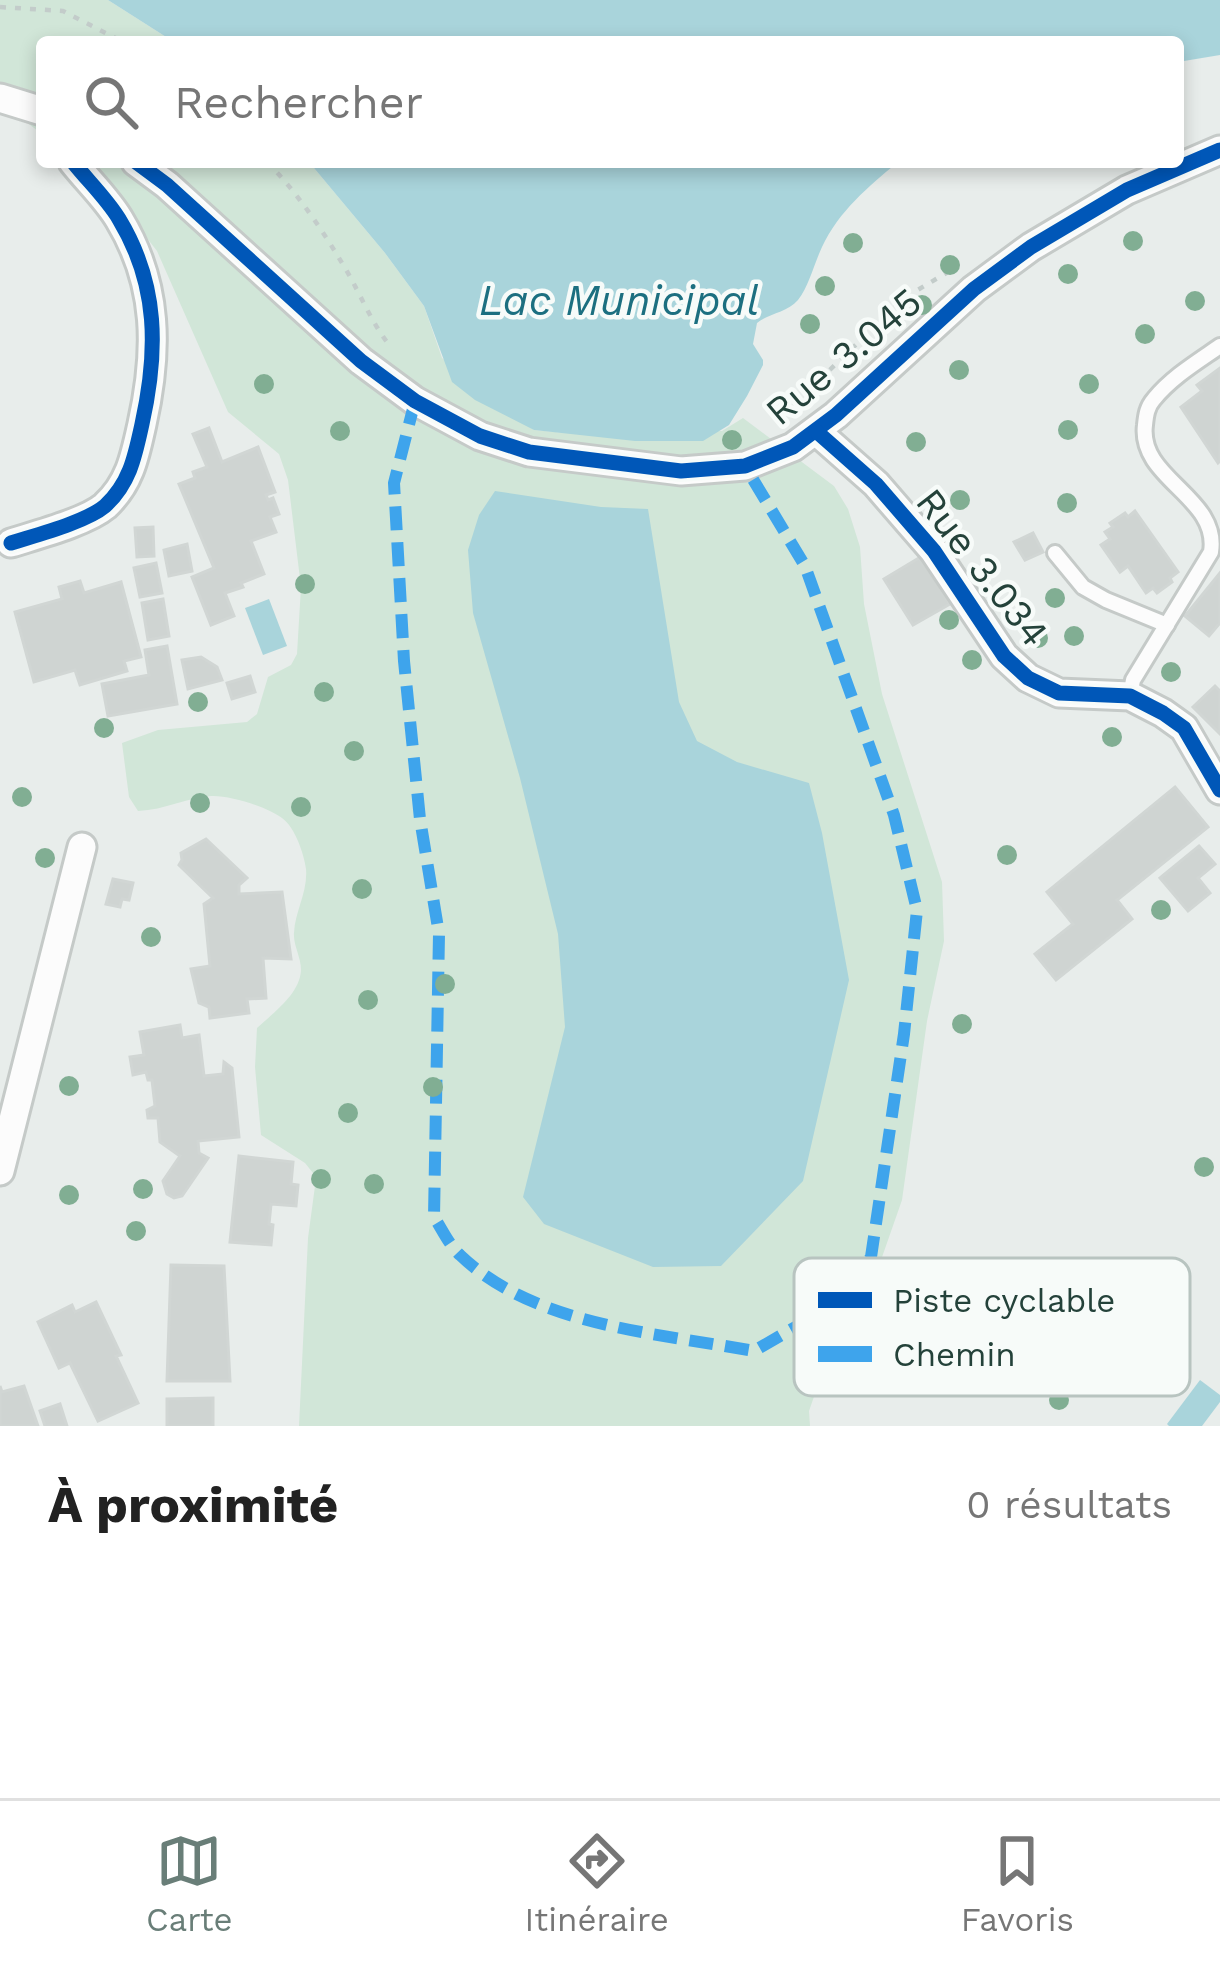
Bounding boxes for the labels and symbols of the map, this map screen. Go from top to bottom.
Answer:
water label: Lac Municipal [479,276,759,325]
street label: Rue 3.045 [757,279,930,434]
street label: Rue 3.034 [907,480,1058,655]
legend [794,1258,1190,1396]
text: Piste cyclable [893,1281,1115,1320]
text: Chemin [893,1335,1016,1374]

